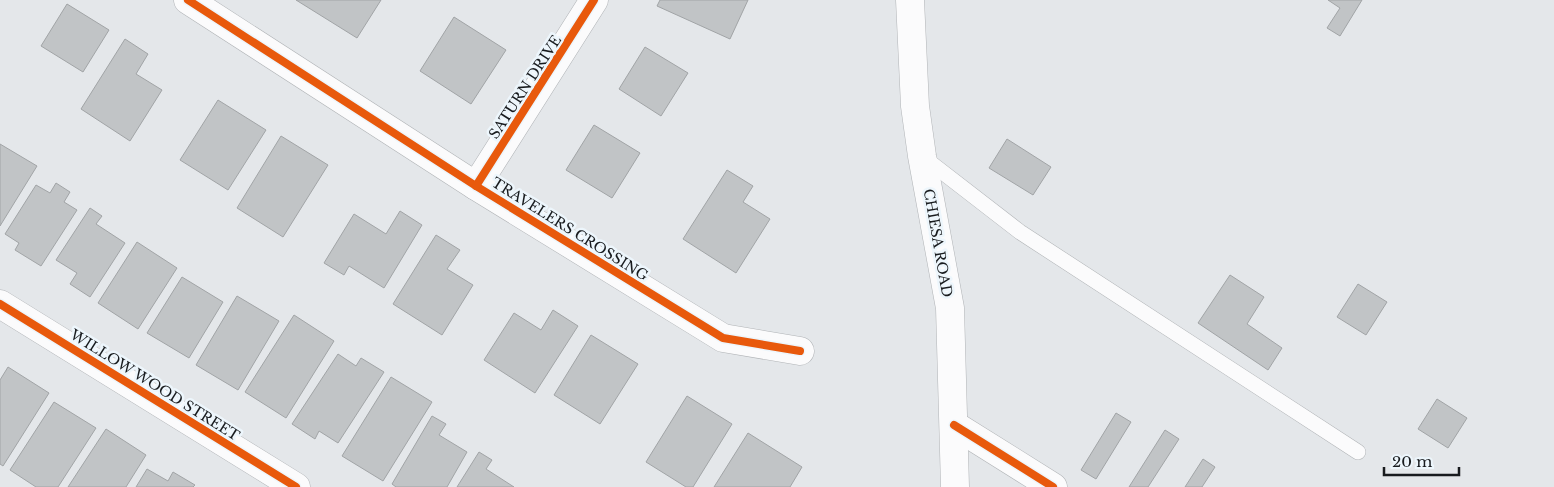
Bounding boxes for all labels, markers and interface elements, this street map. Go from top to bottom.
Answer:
street label: SATURN DRIVE [485,32,565,142]
street label: TRAVELERS CROSSING [488,173,652,285]
street label: CHIESA ROAD [920,187,956,299]
street label: WILLOW WOOD STREET [66,325,243,445]
scale bar [1384,444,1459,476]
text: 20 m [1392,452,1432,471]

